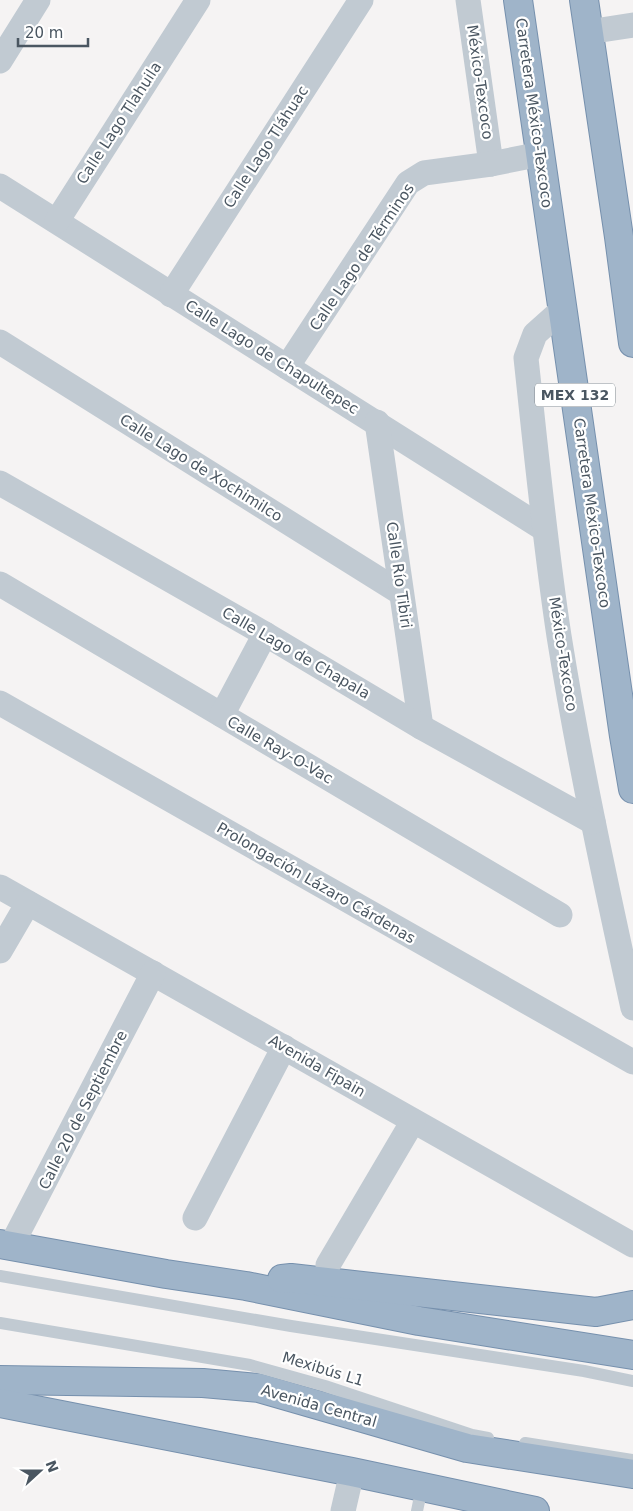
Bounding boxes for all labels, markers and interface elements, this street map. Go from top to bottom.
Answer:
scale bar [18,15,88,47]
street label: Carretera México-Texcoco [512,17,556,209]
street label: México-Texcoco [463,23,497,141]
text: 20 m [25,24,63,42]
street label: Calle Lago Tlahuila [73,59,165,187]
street label: Calle Lago Tláhuac [220,83,312,211]
street label: Calle Lago de Términos [306,180,418,334]
street label: Calle Lago de Chapultepec [182,296,362,418]
road number: MEX 132 [535,384,615,406]
street label: Calle Lago de Xochimilco [116,410,286,526]
street label: Carretera México-Texcoco [570,417,614,609]
street label: Calle Río Tibiri [383,521,415,629]
street label: México-Texcoco [545,595,581,713]
street label: Calle Lago de Chapala [219,603,373,703]
street label: Calle Ray-O-Vac [224,712,336,788]
street label: Prolongación Lázaro Cárdenas [213,819,419,947]
street label: Calle 20 de Septiembre [35,1027,131,1193]
street label: Avenida Fipain [265,1031,369,1101]
street label: Mexibús L1 [280,1348,366,1390]
street label: Avenida Central [259,1381,379,1431]
north arrow [15,1446,65,1496]
text: N [43,1458,62,1475]

